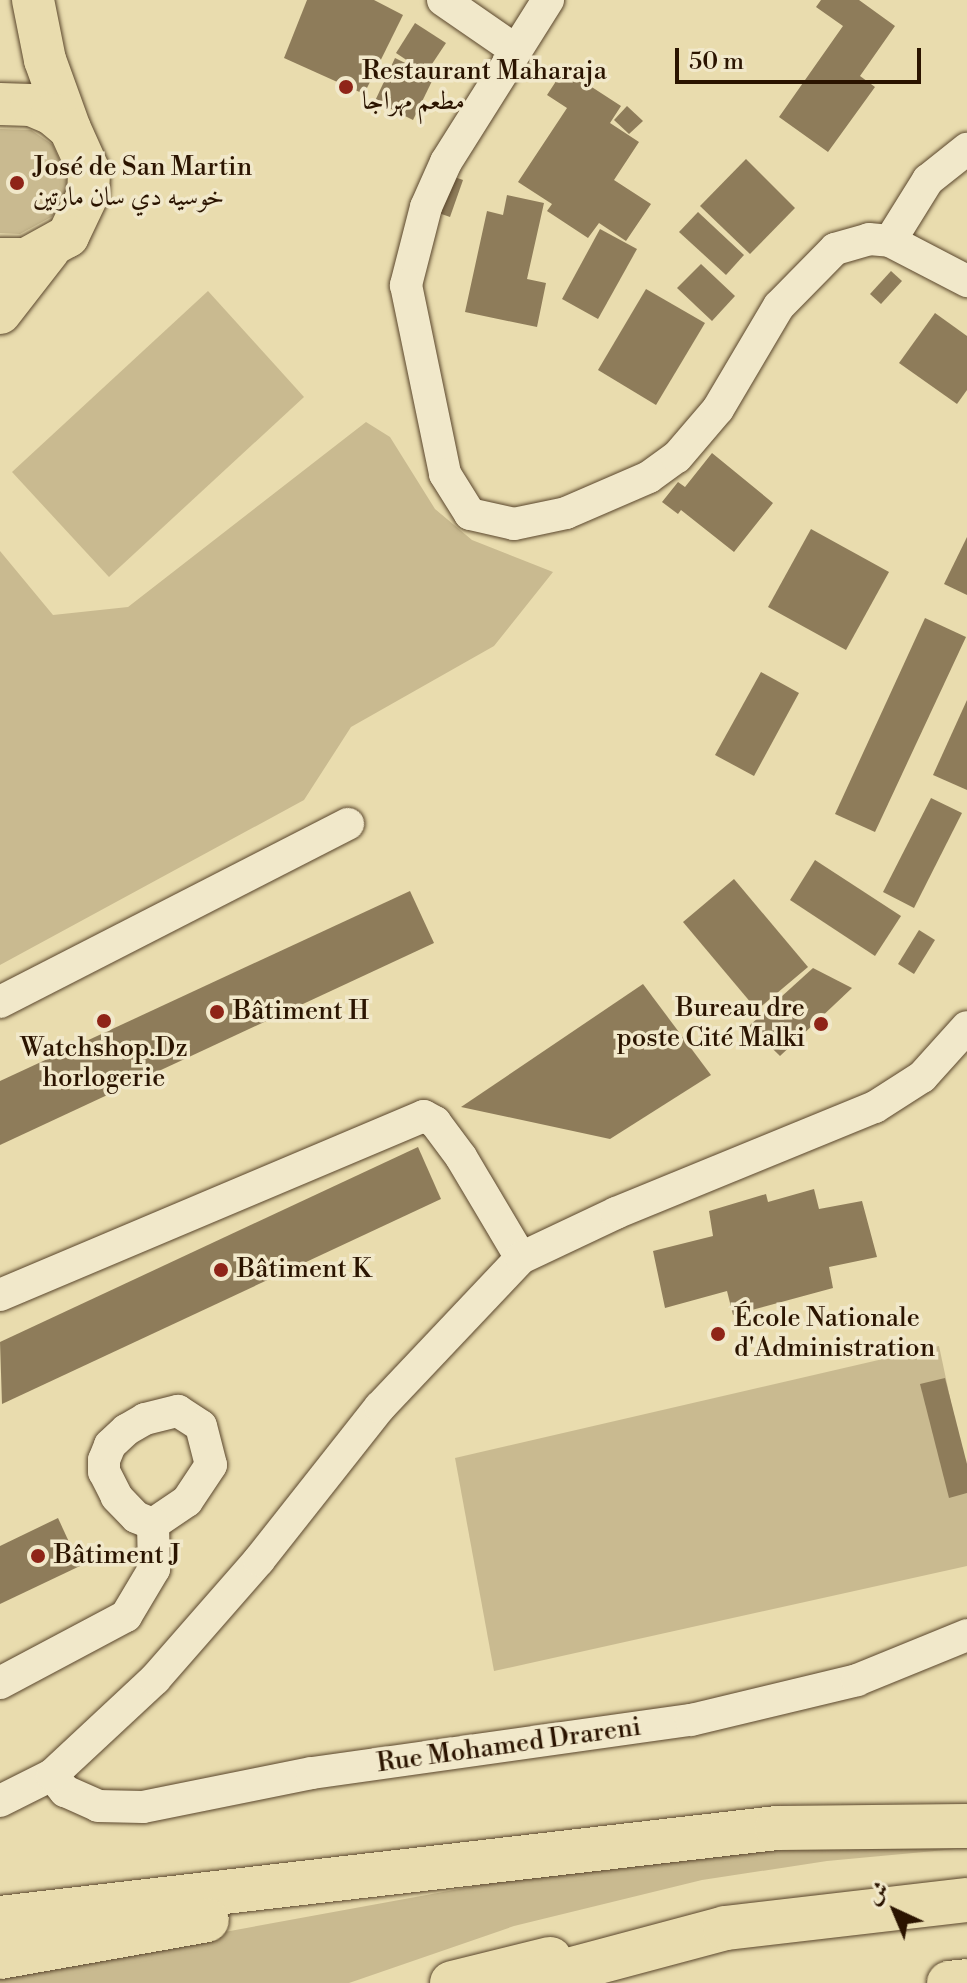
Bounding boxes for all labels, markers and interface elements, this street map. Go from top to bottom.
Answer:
scale bar [679,32,925,82]
text: 50 m [689,47,744,77]
place label: Restaurant Maharaja مطعم مهراجا [362,56,607,118]
marker: Restaurant Maharaja مطعم مهراجا [337,78,355,96]
place label: José de San Martin خوسيه دي سان مارتين [33,152,252,214]
marker: José de San Martin خوسيه دي سان مارتين [8,174,26,192]
place label: Bureau dre poste Cité Malki [617,993,805,1054]
place label: Bâtiment H [233,996,369,1028]
marker: Bâtiment H [208,1003,226,1021]
marker: Watchshop.Dz horlogerie [95,1012,113,1030]
marker: Bureau dre poste Cité Malki [812,1015,830,1033]
place label: Watchshop.Dz horlogerie [20,1033,188,1094]
place label: Bâtiment K [237,1254,371,1286]
marker: Bâtiment K [212,1261,230,1279]
place label: École Nationale d'Administration [734,1303,935,1364]
marker: École Nationale d'Administration [709,1325,727,1343]
place label: Bâtiment J [54,1540,181,1572]
marker: Bâtiment J [29,1547,47,1565]
street label: Rue Mohamed Drareni [375,1712,643,1780]
north arrow [855,1871,935,1951]
text: ش [861,1876,895,1911]

